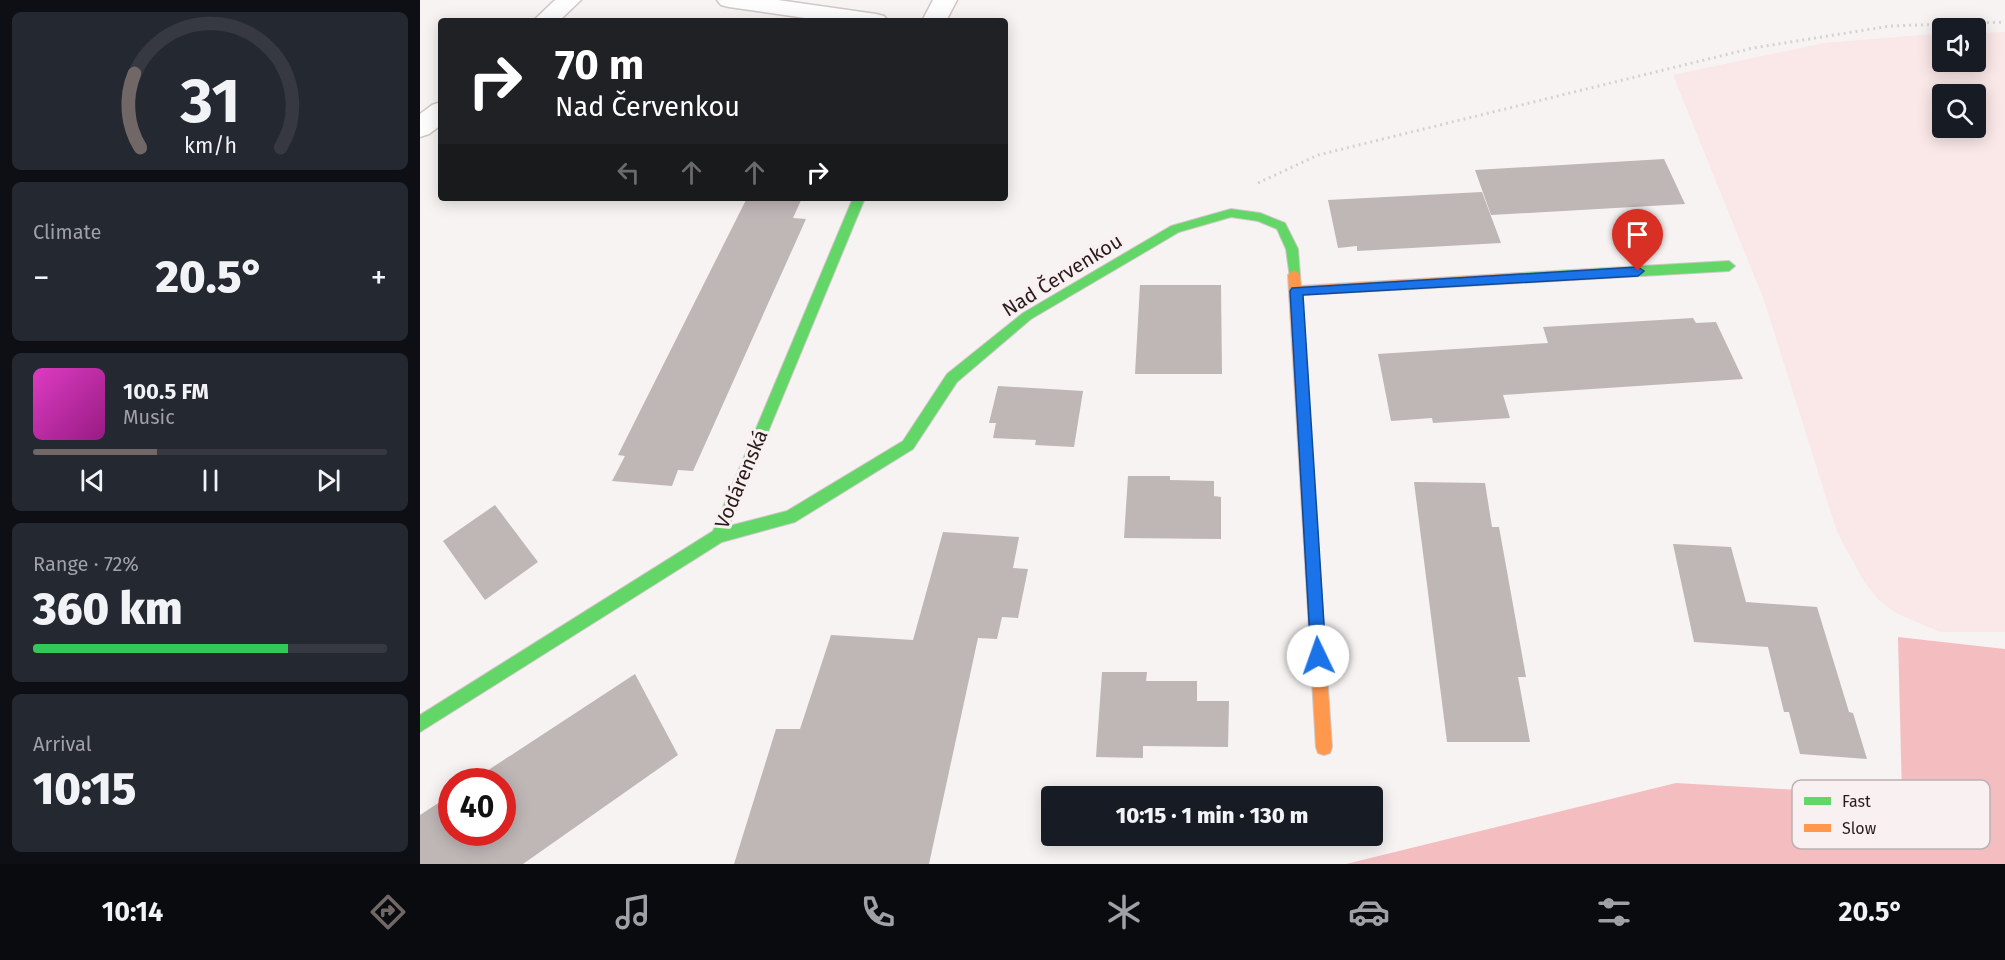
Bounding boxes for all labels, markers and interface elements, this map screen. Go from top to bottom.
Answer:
map controls [1932,18,1986,138]
button: sound [1932,18,1986,72]
text: 70 m [555,40,644,90]
icon: right [456,42,534,120]
text: 31 [179,64,240,139]
button: search [1932,84,1986,138]
text: Nad Červenkou [555,91,740,123]
text: km/h [183,134,237,160]
icon: left [612,156,645,189]
icon: ahead [675,156,708,189]
icon: ahead [738,156,771,189]
icon: right [801,156,834,189]
pin [1612,209,1663,271]
icon: arrive [1621,218,1654,251]
text: Climate [33,220,101,244]
street label: Nad Červenkou [998,229,1126,321]
text: 20.5° [155,250,265,304]
text: − [33,258,50,298]
text: + [371,258,387,298]
text: 100.5 FM [123,378,209,405]
text: Music [123,405,175,429]
street label: Vodárenská [709,426,773,532]
icon: previous [76,464,109,497]
icon: pause [194,464,227,497]
icon: next [312,464,345,497]
text: Range · 72% [33,552,139,576]
text: 360 km [33,582,183,636]
position arrow [1286,624,1350,688]
text: Arrival [33,732,92,756]
text: 10:15 [33,762,136,816]
speed limit sign: 40 [438,768,516,846]
legend [1792,780,1990,849]
text: Fast [1842,792,1871,811]
text: 10:15 · 1 min · 130 m [1116,802,1308,829]
text: Slow [1842,819,1877,838]
icon: directions [367,891,409,933]
icon: music [612,891,654,933]
icon: phone [857,891,899,933]
icon: climate [1103,891,1145,933]
icon: car [1348,891,1390,933]
icon: filters [1593,891,1635,933]
text: 10:14 [102,896,163,928]
text: 20.5° [1839,896,1903,928]

